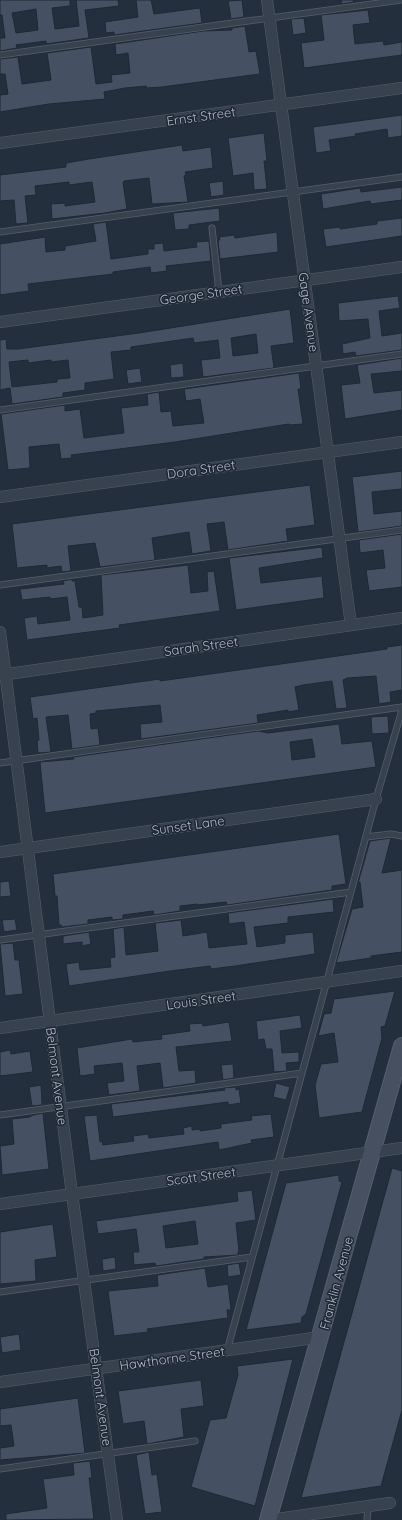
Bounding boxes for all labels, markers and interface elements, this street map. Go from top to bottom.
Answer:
street label: Ernst Street [165,103,237,129]
street label: Gage Avenue [295,271,323,353]
street label: George Street [159,280,243,308]
street label: Dora Street [166,456,236,482]
street label: Sarah Street [163,633,239,659]
street label: Sunset Lane [151,812,225,838]
street label: Louis Street [165,987,237,1013]
street label: Belmont Avenue [43,1026,71,1126]
street label: Scott Street [165,1163,237,1189]
street label: Franklin Avenue [316,1235,356,1331]
street label: Hawthorne Street [118,1343,226,1373]
street label: Belmont Avenue [86,1347,116,1447]

